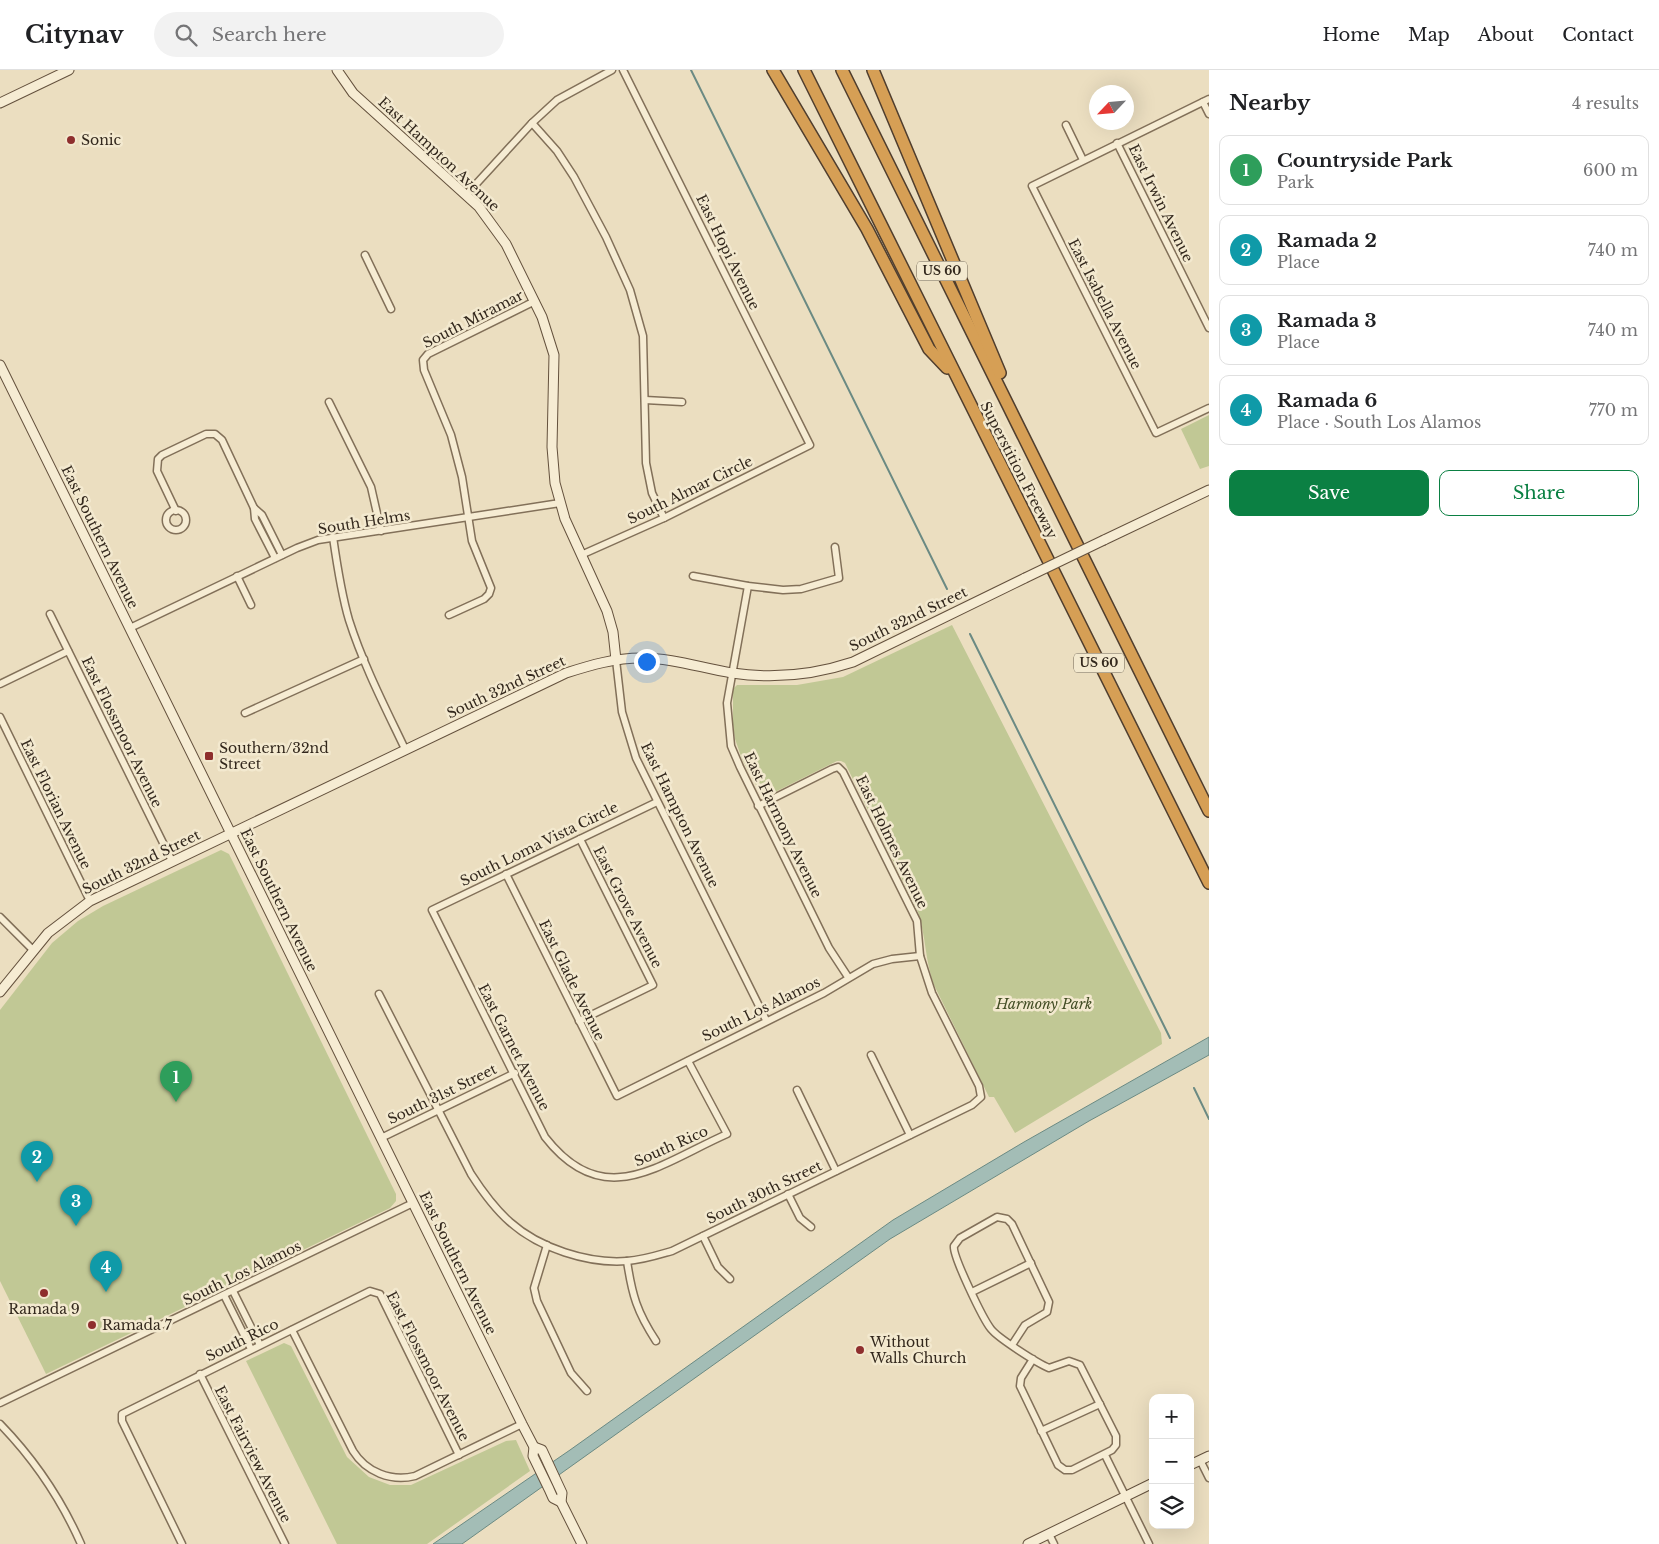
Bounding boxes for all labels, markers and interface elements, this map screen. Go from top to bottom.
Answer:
search box [154,12,504,57]
text: Citynav [25,20,124,49]
icon: search [172,21,200,49]
text: Search here [212,23,327,46]
text: Home [1322,24,1380,46]
text: Map [1408,24,1450,46]
text: About [1478,24,1534,46]
text: Contact [1562,24,1634,46]
north arrow [1089,85,1134,130]
text: Nearby [1229,90,1310,116]
street label: East Hampton Avenue [374,93,504,215]
text: 4 results [1572,93,1639,113]
place label: Sonic [81,131,122,149]
marker: Sonic [65,134,77,146]
street label: East Irwin Avenue [1125,141,1197,265]
text: Countryside Park [1277,149,1453,172]
text: 1 [1243,160,1249,180]
text: 600 m [1583,160,1638,180]
text: Park [1277,172,1314,192]
street label: East Hopi Avenue [692,191,764,313]
text: Ramada 2 [1277,229,1377,252]
street label: East Isabella Avenue [1064,236,1146,372]
text: 2 [1241,240,1251,260]
text: 740 m [1588,240,1638,260]
text: Place [1277,252,1320,272]
road number: US 60 [917,262,967,280]
street label: South Miramar [420,286,527,352]
text: Ramada 3 [1277,309,1377,332]
text: 3 [1241,320,1251,340]
text: 740 m [1588,320,1638,340]
text: Place [1277,332,1320,352]
text: Ramada 6 [1277,389,1377,412]
street label: Superstition Freeway [977,398,1061,542]
text: 4 [1241,400,1251,420]
text: 770 m [1589,400,1638,420]
text: Place · South Los Alamos [1277,412,1481,432]
street label: South Almar Circle [624,452,756,528]
street label: East Southern Avenue [57,462,143,612]
button: Save [1229,470,1429,516]
button: Share [1439,470,1639,516]
street label: South Helms [317,506,411,538]
street label: South 32nd Street [846,582,971,655]
your location [634,649,660,675]
street label: South 32nd Street [444,651,569,722]
street label: East Flossmoor Avenue [78,654,166,810]
road number: US 60 [1074,654,1124,672]
street label: East Florian Avenue [17,736,95,872]
place label: Southern/32nd Street [219,739,329,773]
street label: East Hampton Avenue [637,739,723,891]
street label: East Harmony Avenue [740,749,826,901]
marker: Southern/32nd Street [203,750,215,762]
street label: East Holmes Avenue [852,772,932,912]
street label: South Loma Vista Circle [457,798,621,890]
street label: South 32nd Street [79,825,204,898]
street label: East Southern Avenue [236,825,322,975]
street label: East Grove Avenue [590,843,666,971]
street label: East Glade Avenue [535,917,609,1043]
street label: South Los Alamos [699,973,823,1045]
street label: East Garnet Avenue [474,981,554,1113]
park label: Harmony Park [995,995,1092,1013]
street label: South 31st Street [385,1059,500,1128]
pin: 1 [160,1061,192,1102]
street label: South Rico [631,1122,711,1170]
pin: 2 [21,1141,53,1182]
street label: South 30th Street [703,1156,825,1228]
pin: 3 [60,1185,92,1226]
street label: East Southern Avenue [415,1188,501,1338]
street label: South Los Alamos [180,1237,304,1309]
pin: 4 [90,1251,122,1292]
marker: Ramada 9 [38,1287,50,1299]
street label: East Flossmoor Avenue [382,1288,474,1444]
place label: Ramada 9 [8,1300,80,1318]
street label: South Rico [203,1315,281,1365]
place label: Ramada 7 [102,1316,173,1334]
marker: Ramada 7 [86,1319,98,1331]
place label: Without Walls Church [869,1333,967,1367]
marker: Without Walls Church [854,1344,866,1356]
street label: East Fairview Avenue [211,1383,295,1525]
map controls [1149,1394,1194,1529]
button: + [1149,1394,1194,1439]
button: − [1149,1439,1194,1484]
button: layers [1149,1484,1194,1529]

